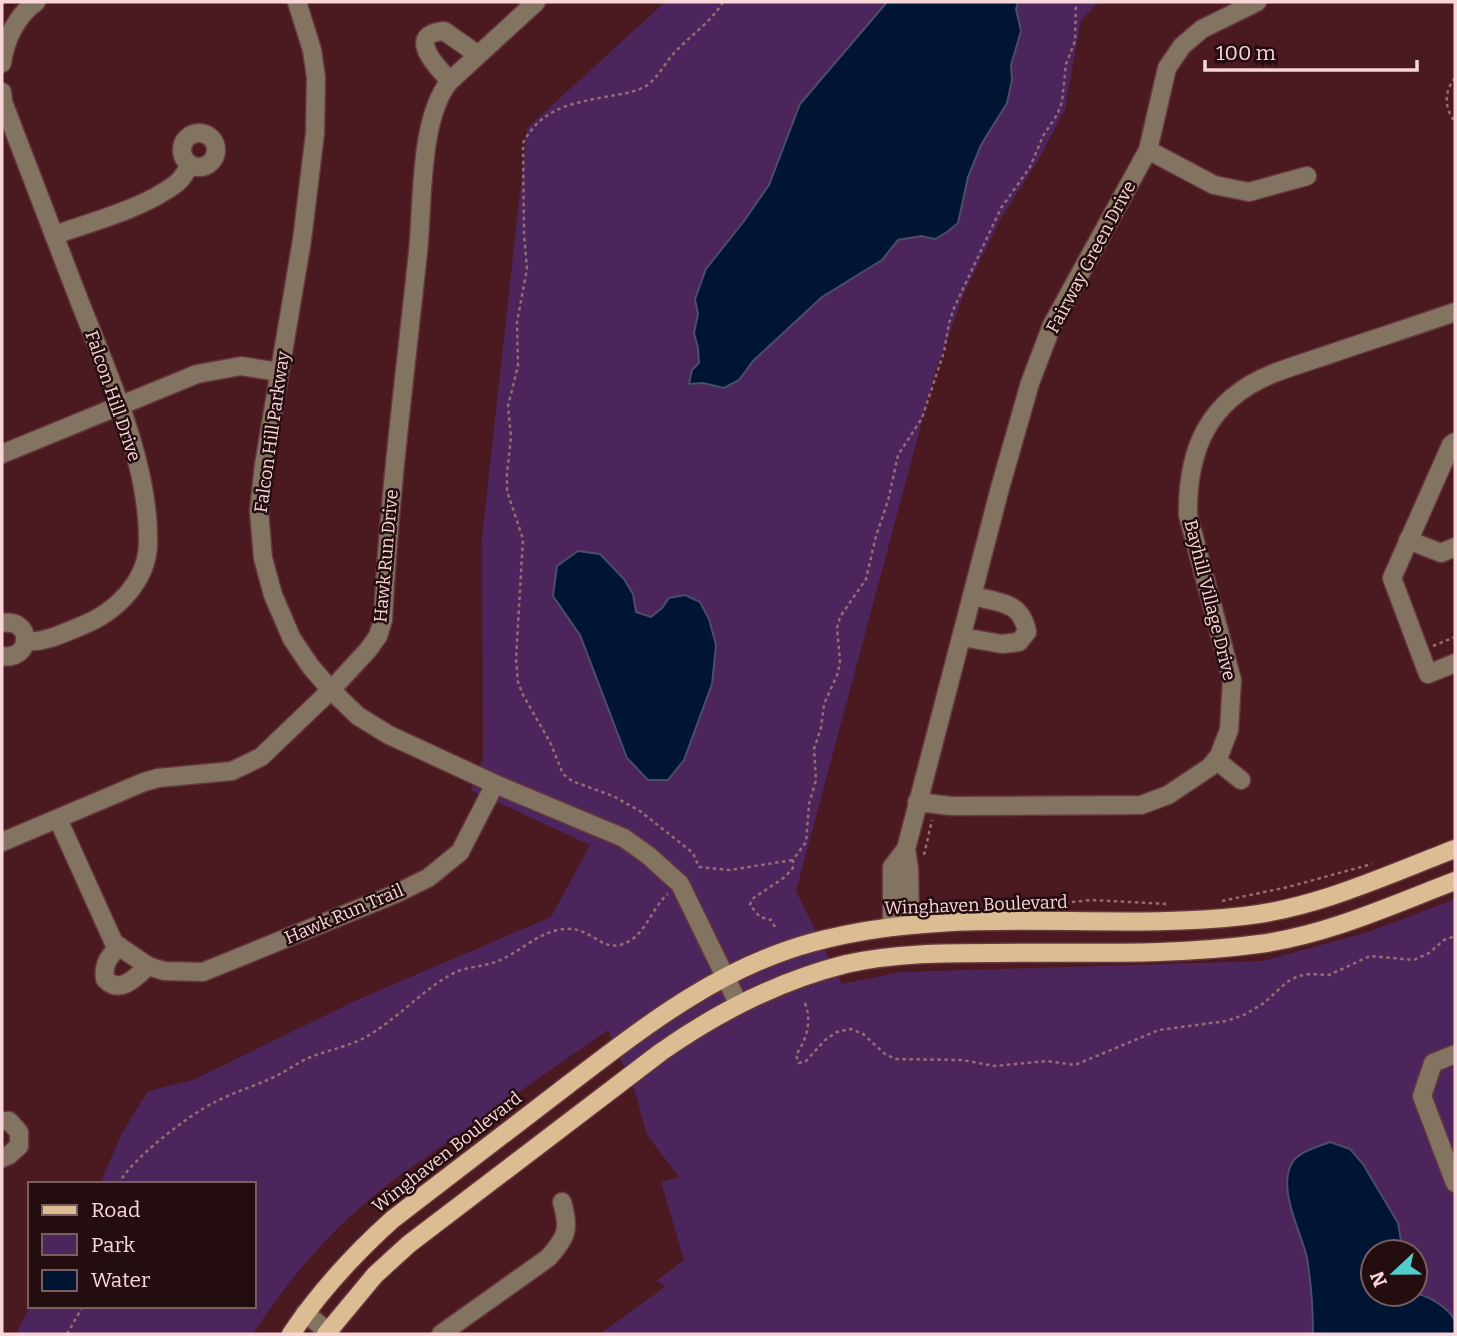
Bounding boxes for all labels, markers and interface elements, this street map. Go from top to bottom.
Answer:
scale bar [1205,28,1417,72]
text: 100 m [1216,40,1276,66]
street label: Fairway Green Drive [1042,177,1140,337]
street label: Falcon Hill Drive [80,328,146,464]
street label: Falcon Hill Parkway [250,349,294,514]
street label: Hawk Run Drive [369,489,403,623]
street label: Bayhill Village Drive [1179,517,1241,683]
street label: Hawk Run Trail [281,879,407,949]
street label: Winghaven Boulevard [884,891,1068,919]
street label: Winghaven Boulevard [368,1087,526,1217]
legend [28,1182,256,1308]
text: Road [91,1197,140,1223]
text: Park [91,1232,135,1258]
north arrow [1359,1238,1429,1308]
text: Water [91,1267,150,1293]
text: N [1365,1268,1392,1290]

